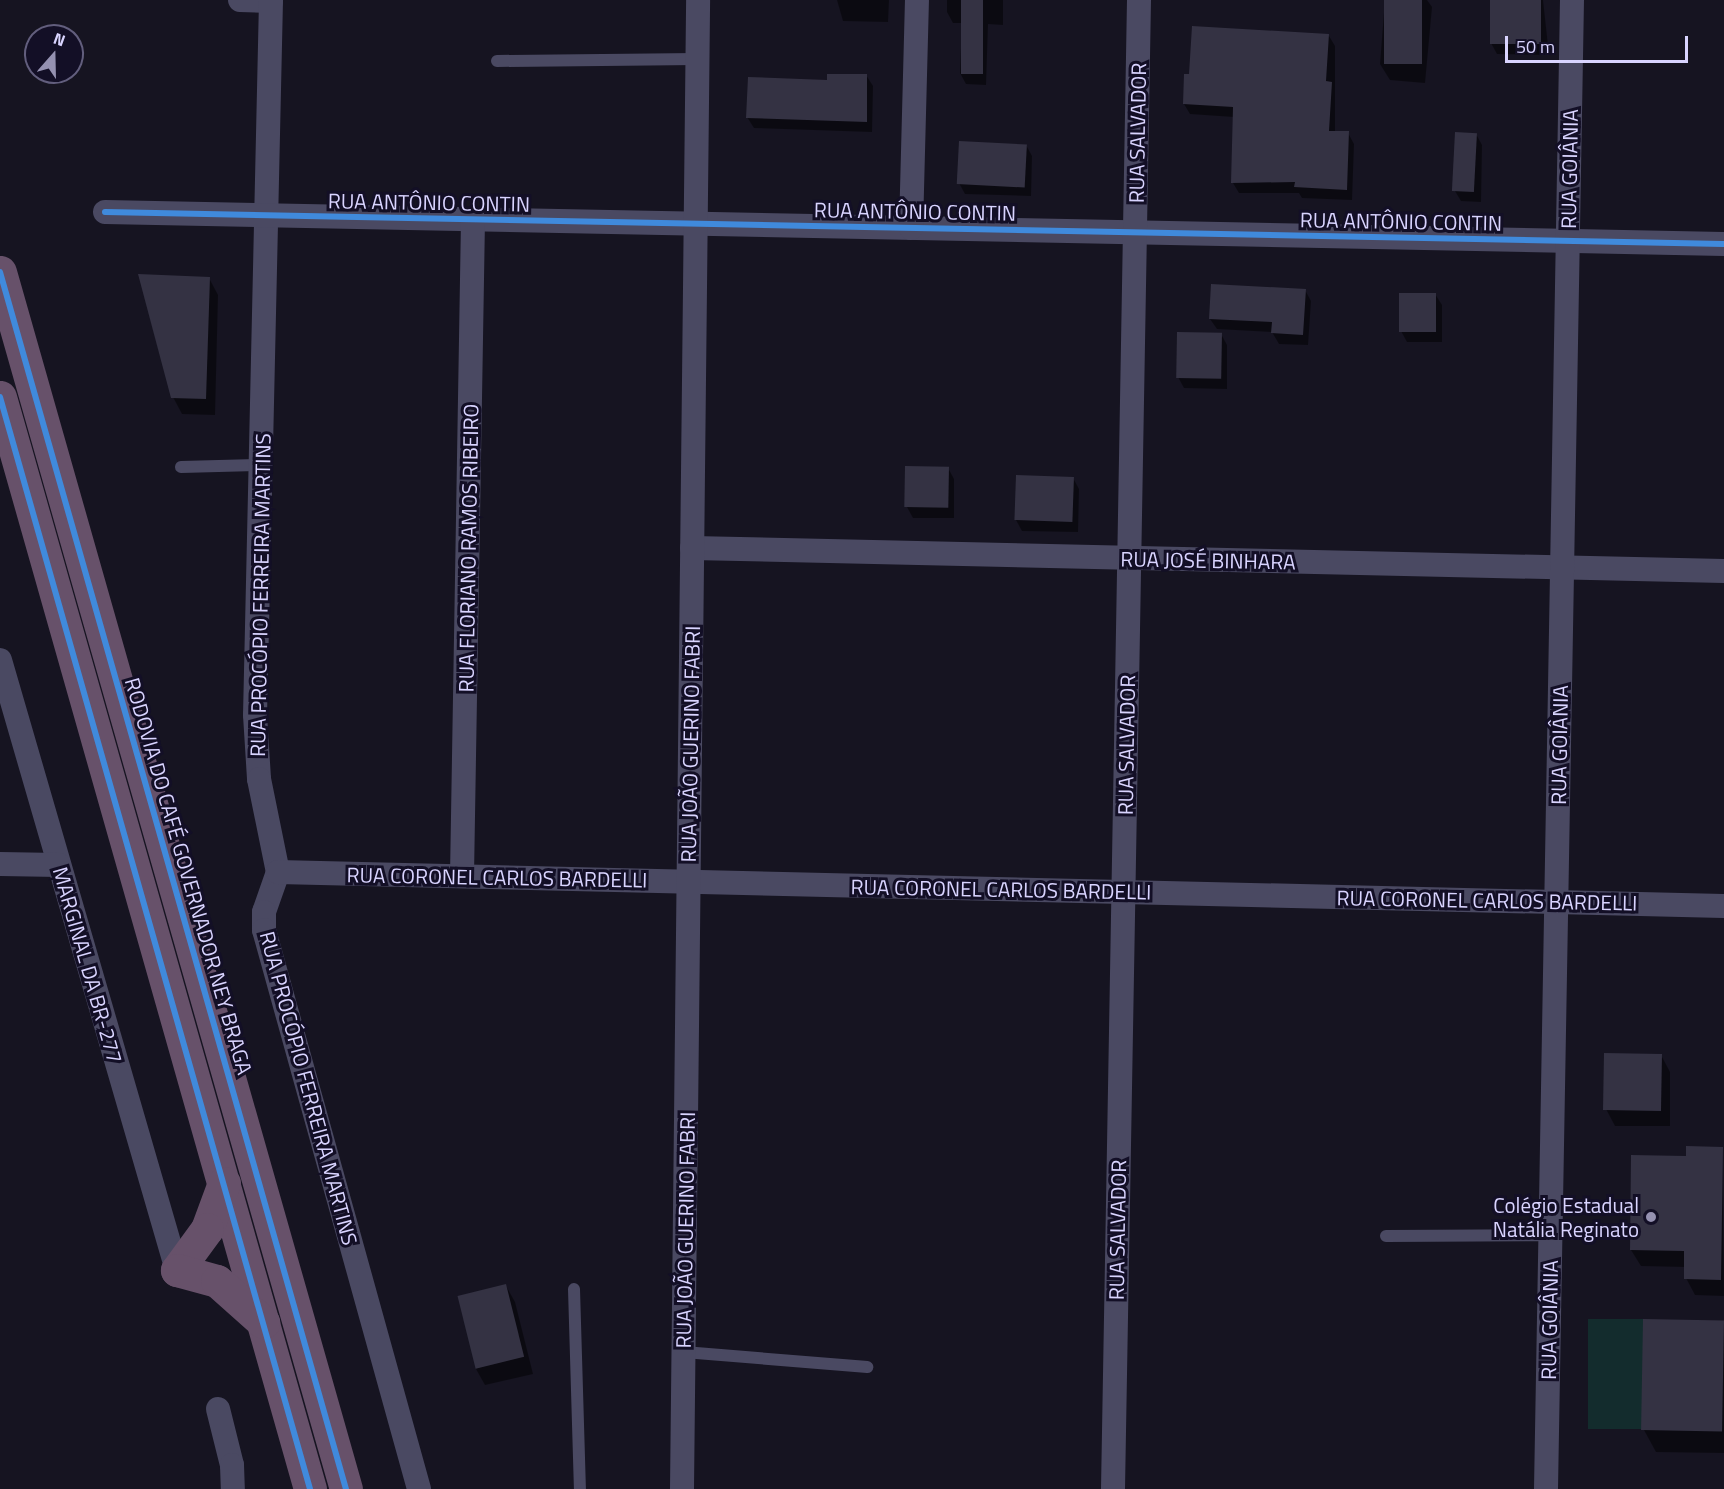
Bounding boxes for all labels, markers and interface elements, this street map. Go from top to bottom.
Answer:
north arrow [24,24,84,84]
scale bar [1508,24,1691,62]
text: N [50,26,69,52]
text: 50 m [1516,33,1555,60]
street label: RUA SALVADOR [1123,63,1151,203]
street label: RUA GOIÂNIA [1555,109,1583,229]
street label: RUA ANTÔNIO CONTIN [328,188,530,216]
street label: RUA ANTÔNIO CONTIN [814,197,1016,225]
street label: RUA ANTÔNIO CONTIN [1300,207,1502,235]
street label: RUA FLORIANO RAMOS RIBEIRO [453,403,483,693]
street label: RUA PROCÓPIO FERREIRA MARTINS [245,433,275,757]
street label: RUA JOSÉ BINHARA [1120,546,1296,574]
street label: RUA JOÃO GUERINO FABRI [675,625,705,863]
street label: RODOVIA DO CAFÉ GOVERNADOR NEY BRAGA [120,675,258,1077]
street label: RUA SALVADOR [1112,675,1140,815]
street label: RUA GOIÂNIA [1545,685,1573,805]
street label: RUA CORONEL CARLOS BARDELLI [346,862,648,892]
street label: MARGINAL DA BR-277 [48,864,128,1066]
street label: RUA CORONEL CARLOS BARDELLI [850,874,1152,904]
street label: RUA CORONEL CARLOS BARDELLI [1336,885,1638,915]
street label: RUA PROCÓPIO FERREIRA MARTINS [255,928,363,1248]
street label: RUA JOÃO GUERINO FABRI [670,1111,700,1349]
street label: RUA SALVADOR [1103,1160,1131,1300]
place label: Colégio Estadual Natália Reginato [1493,1192,1639,1242]
marker: Colégio Estadual Natália Reginato [1644,1210,1658,1224]
street label: RUA GOIÂNIA [1535,1260,1563,1380]

